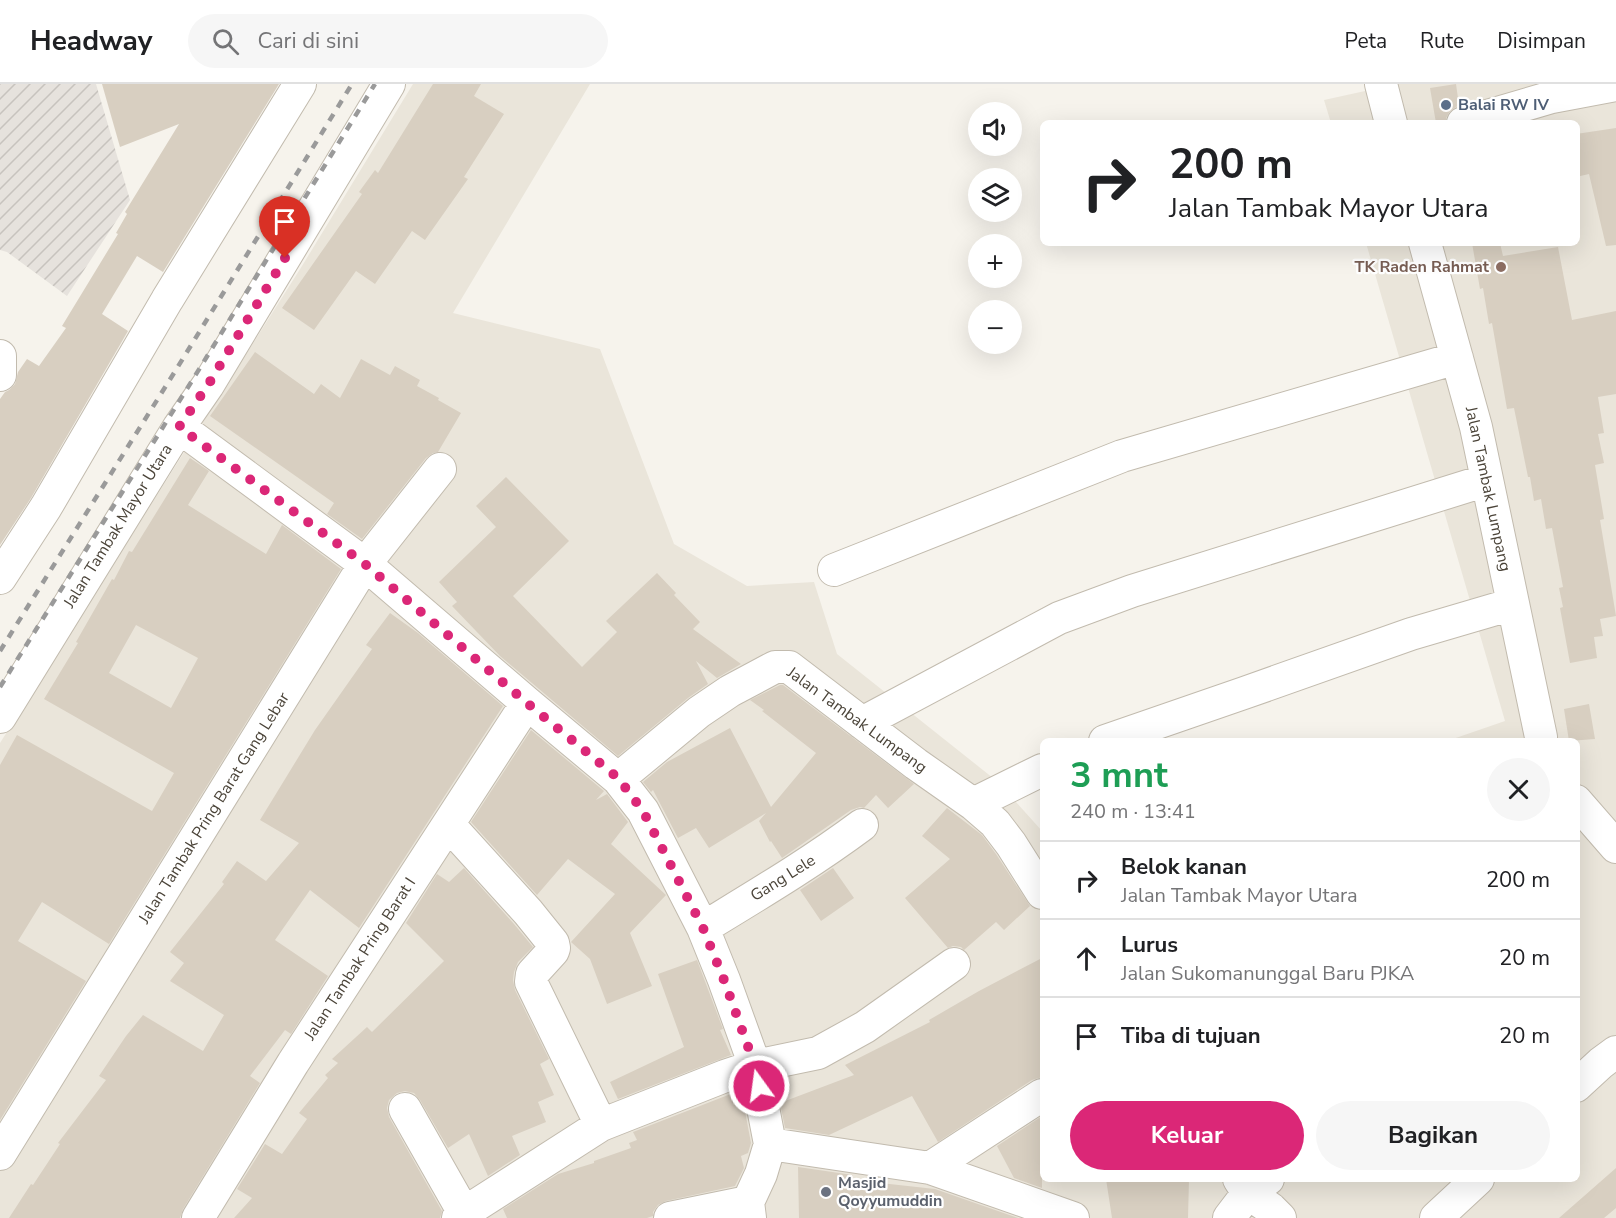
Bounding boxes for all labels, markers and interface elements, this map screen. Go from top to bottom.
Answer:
search box [188,14,608,68]
text: Headway [30,22,152,60]
icon: search [209,25,242,58]
text: Cari di sini [257,26,359,56]
text: Peta [1345,27,1387,55]
text: Rute [1420,27,1464,55]
text: Disimpan [1497,27,1586,55]
place label: Balai RW IV [1458,94,1549,116]
marker: Balai RW IV [1439,98,1453,112]
map controls [968,102,1022,354]
button: sound [968,102,1022,156]
text: 200 m [1169,136,1293,193]
icon: right [1070,144,1148,222]
button: layers [968,168,1022,222]
text: Jalan Tambak Mayor Utara [1169,190,1489,227]
pin [259,196,310,258]
icon: arrive [268,205,301,238]
button: + [968,234,1022,288]
place label: TK Raden Rahmat [1355,256,1490,278]
marker: TK Raden Rahmat [1494,260,1508,274]
button: − [968,300,1022,354]
street label: Jalan Tambak Lumpang [1460,404,1516,573]
street label: Jalan Tambak Mayor Utara [58,440,178,613]
street label: Jalan Tambak Lumpang [782,661,931,778]
street label: Jalan Tambak Pring Barat Gang Lebar [133,688,295,929]
text: 3 mnt [1070,751,1168,800]
button: close [1487,758,1550,821]
text: 240 m · 13:41 [1070,798,1196,825]
street label: Gang Lele [746,849,820,907]
text: Belok kanan [1121,852,1247,882]
icon: right [1070,864,1103,897]
text: 200 m [1486,865,1550,895]
street label: Jalan Tambak Pring Barat I [299,873,421,1045]
text: Jalan Tambak Mayor Utara [1121,882,1358,909]
text: Lurus [1121,930,1178,960]
icon: ahead [1070,942,1103,975]
text: 20 m [1499,943,1550,973]
text: Jalan Sukomanunggal Baru PJKA [1121,960,1414,987]
icon: arrive [1070,1020,1103,1053]
text: Tiba di tujuan [1121,1021,1261,1051]
text: 20 m [1499,1021,1550,1051]
position arrow [727,1054,791,1118]
button: Keluar [1070,1101,1304,1170]
button: Bagikan [1316,1101,1550,1170]
place label: Masjid Qoyyumuddin [838,1172,942,1212]
marker: Masjid Qoyyumuddin [819,1185,833,1199]

